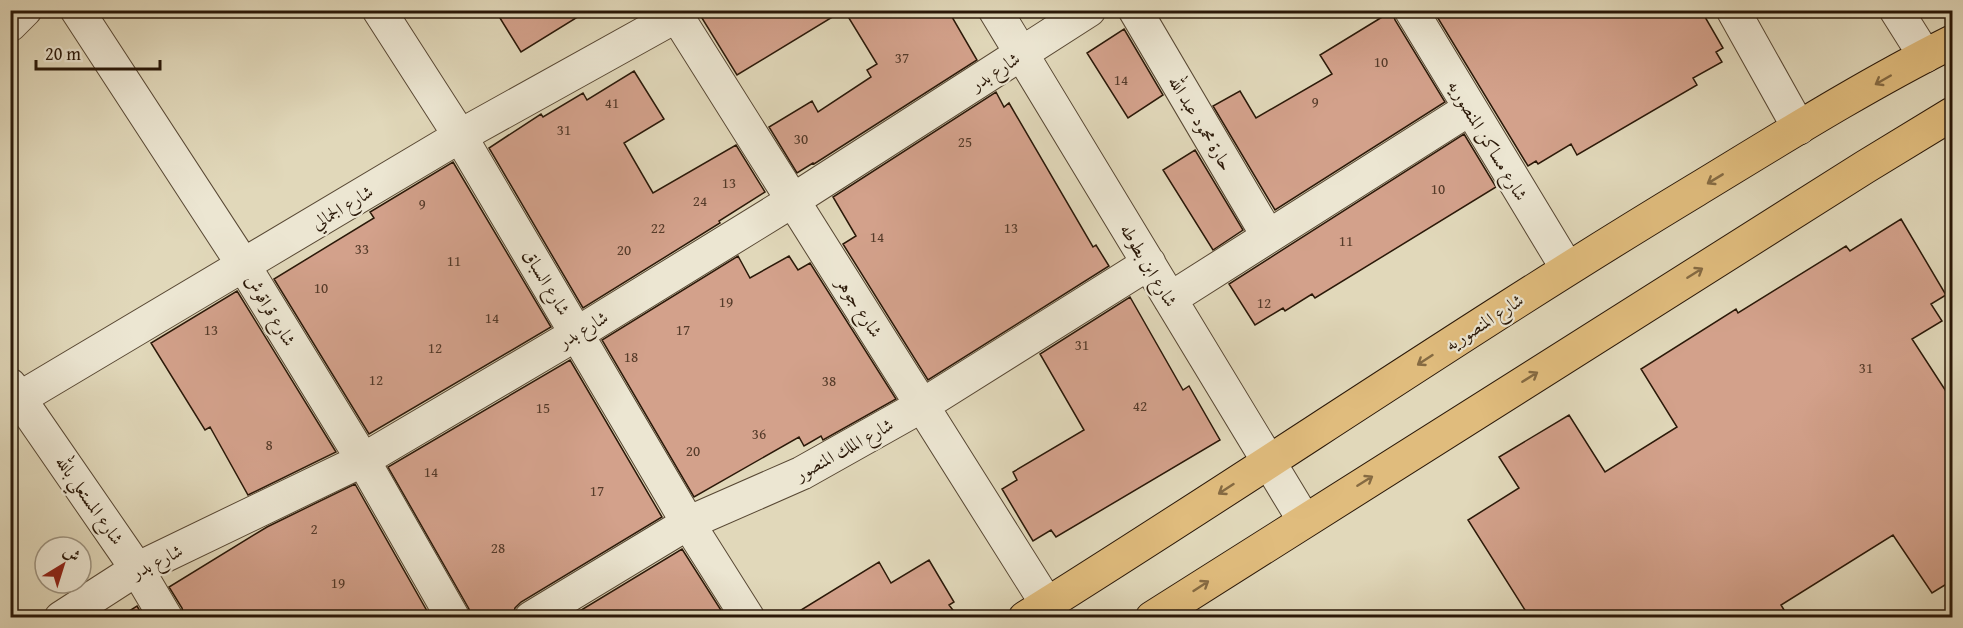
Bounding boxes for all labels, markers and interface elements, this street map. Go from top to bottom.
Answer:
scale bar [36,33,160,71]
text: 20 m [45,40,81,67]
street label: شارع بدر [963,45,1026,100]
house number: 37 [895,47,909,68]
house number: 10 [1374,51,1388,72]
house number: 14 [1114,69,1128,90]
street label: حارة محمود عبد الله [1162,70,1240,176]
street label: شارع مساكن المنصوريه [1439,74,1535,207]
one-way arrow [1875,74,1892,86]
house number: 9 [1311,91,1319,112]
house number: 41 [605,92,619,113]
house number: 31 [557,119,571,140]
house number: 30 [794,128,808,149]
house number: 25 [958,131,972,152]
house number: 13 [722,172,736,193]
one-way arrow [1707,173,1724,185]
street label: شارع الجمالي [306,178,379,238]
house number: 10 [1431,178,1445,199]
house number: 24 [693,190,707,211]
house number: 9 [418,193,426,214]
house number: 22 [651,217,665,238]
house number: 13 [1004,217,1018,238]
street label: شارع ابن بطوطه [1112,218,1185,313]
house number: 14 [870,226,884,247]
house number: 11 [1339,230,1353,251]
house number: 33 [355,238,369,259]
house number: 20 [617,239,631,260]
street label: شارع السباق [515,244,577,321]
house number: 11 [447,250,461,271]
one-way arrow [1686,267,1703,279]
street label: شارع قراقوش [237,269,303,352]
street label: شارع جوهر [828,270,890,344]
house number: 10 [314,277,328,298]
street label: شارع المنصوريه [1439,287,1530,359]
house number: 19 [719,291,733,312]
house number: 12 [1257,292,1271,313]
street label: شارع بدر [551,303,614,357]
house number: 14 [485,307,499,328]
house number: 13 [204,319,218,340]
house number: 17 [676,319,690,340]
house number: 31 [1075,334,1089,355]
house number: 12 [428,337,442,358]
house number: 18 [624,346,638,367]
one-way arrow [1417,355,1434,367]
house number: 31 [1859,357,1873,378]
house number: 12 [369,369,383,390]
house number: 38 [822,370,836,391]
one-way arrow [1522,371,1539,384]
house number: 42 [1133,395,1147,416]
house number: 15 [536,397,550,418]
street label: شارع الملك المنصور [788,411,899,490]
house number: 36 [752,423,766,444]
house number: 8 [265,434,273,455]
house number: 20 [686,440,700,461]
street label: شارع المستعلي بالله [46,450,131,552]
house number: 14 [424,461,438,482]
one-way arrow [1357,475,1374,488]
house number: 17 [590,480,604,501]
one-way arrow [1218,484,1235,496]
house number: 2 [310,518,318,539]
north arrow [33,535,93,595]
street label: شارع بدر [125,537,188,588]
house number: 28 [491,537,505,558]
text: ش [59,539,86,568]
house number: 19 [331,572,345,593]
one-way arrow [1192,580,1209,592]

